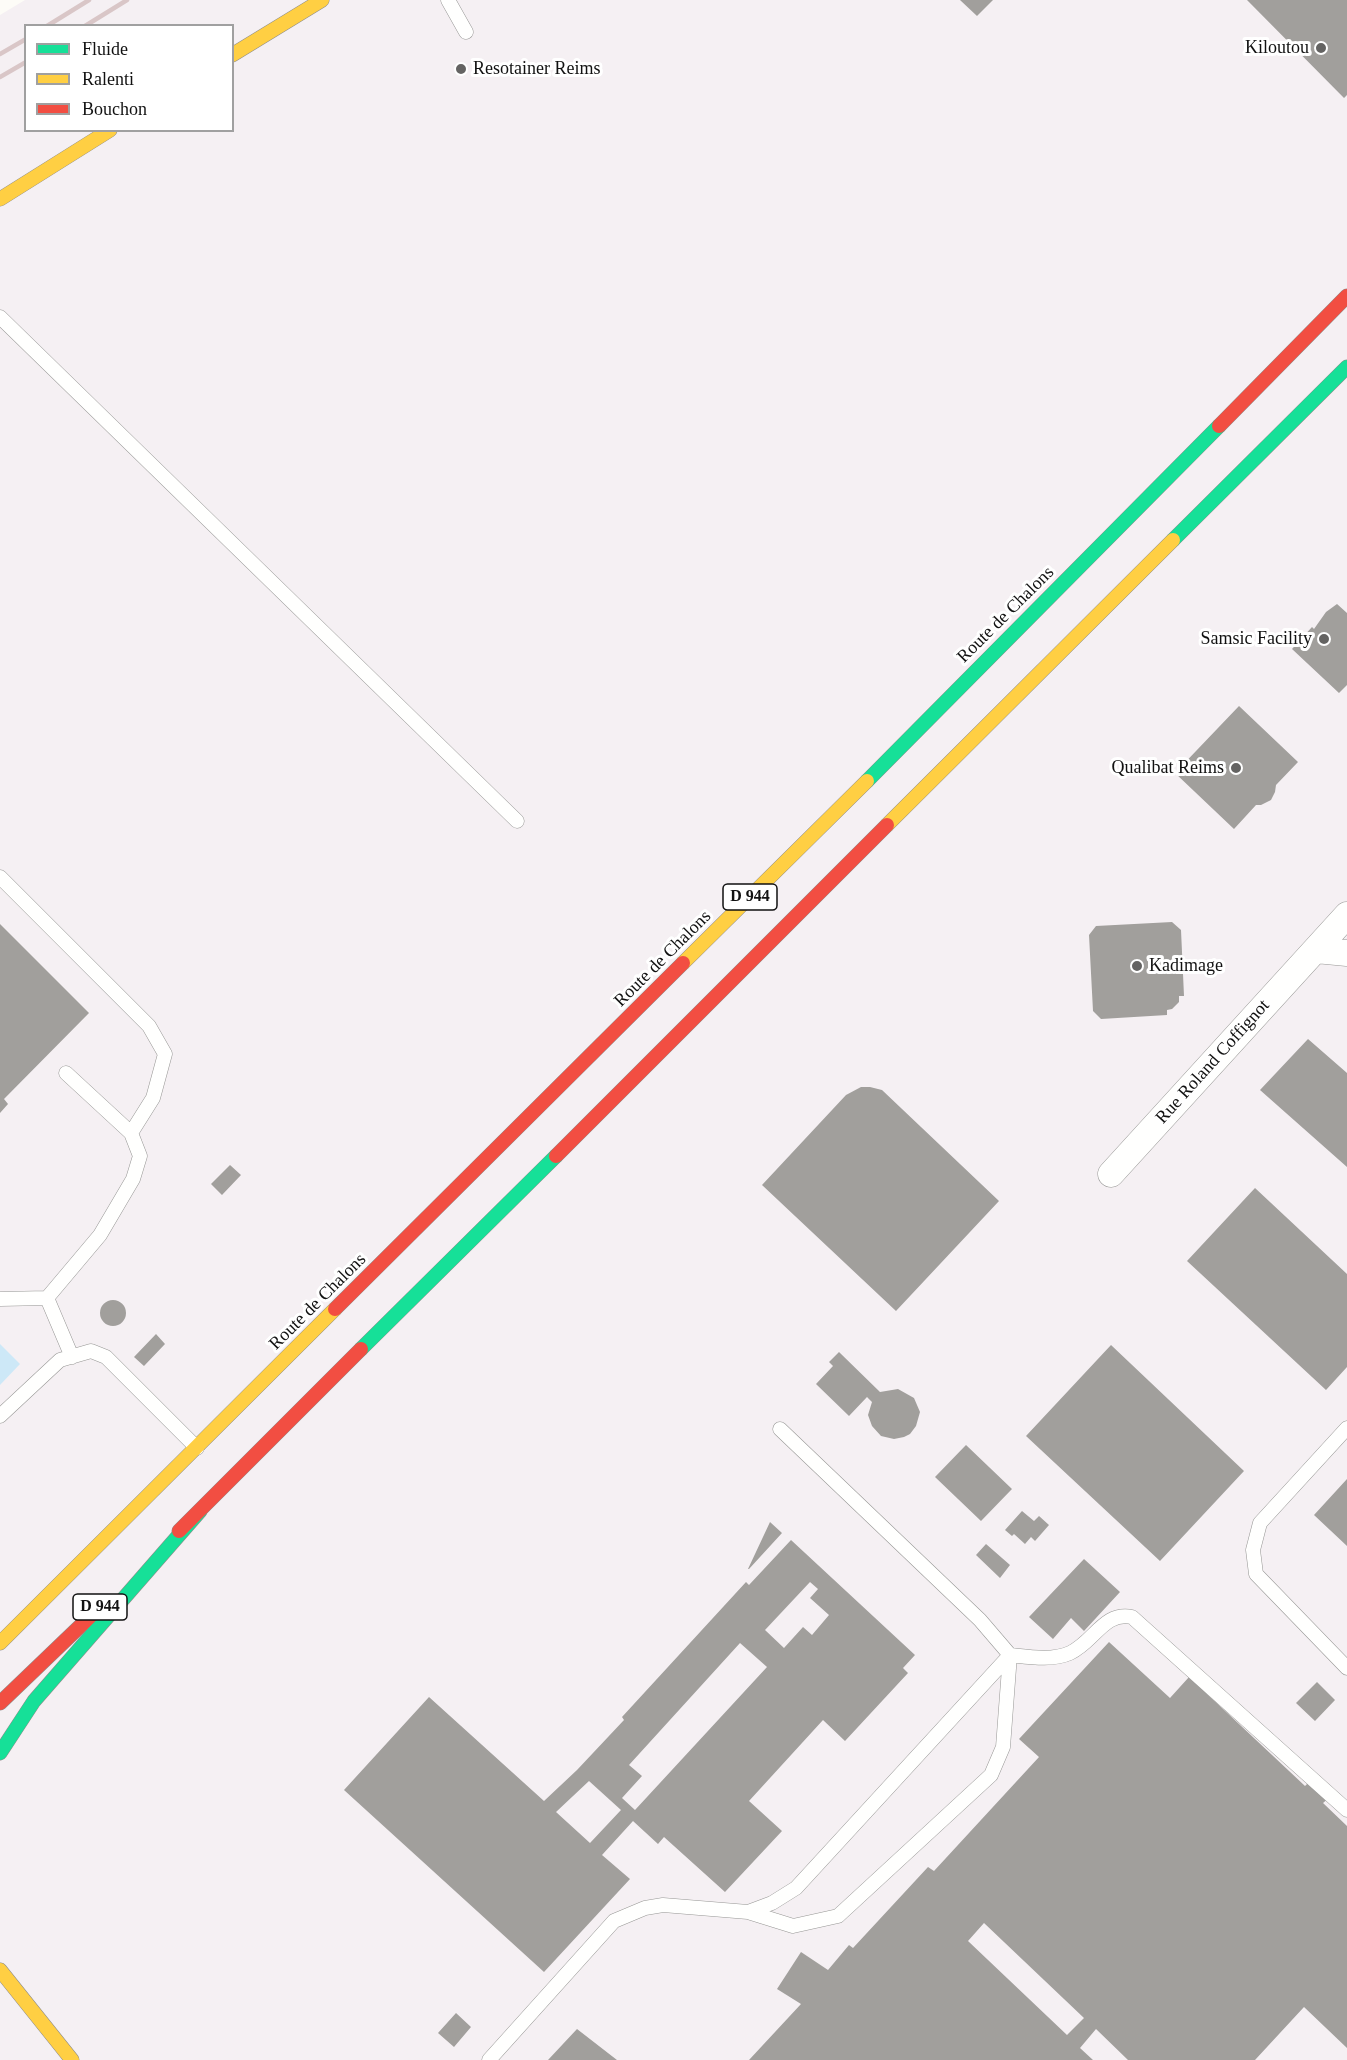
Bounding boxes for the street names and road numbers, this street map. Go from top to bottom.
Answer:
street label: Route de Chalons [953,562,1059,668]
road number: D 944 [723,884,777,910]
street label: Route de Chalons [610,906,716,1012]
street label: Rue Roland Coffignot [1152,995,1274,1129]
street label: Route de Chalons [265,1249,371,1355]
road number: D 944 [73,1594,127,1620]

